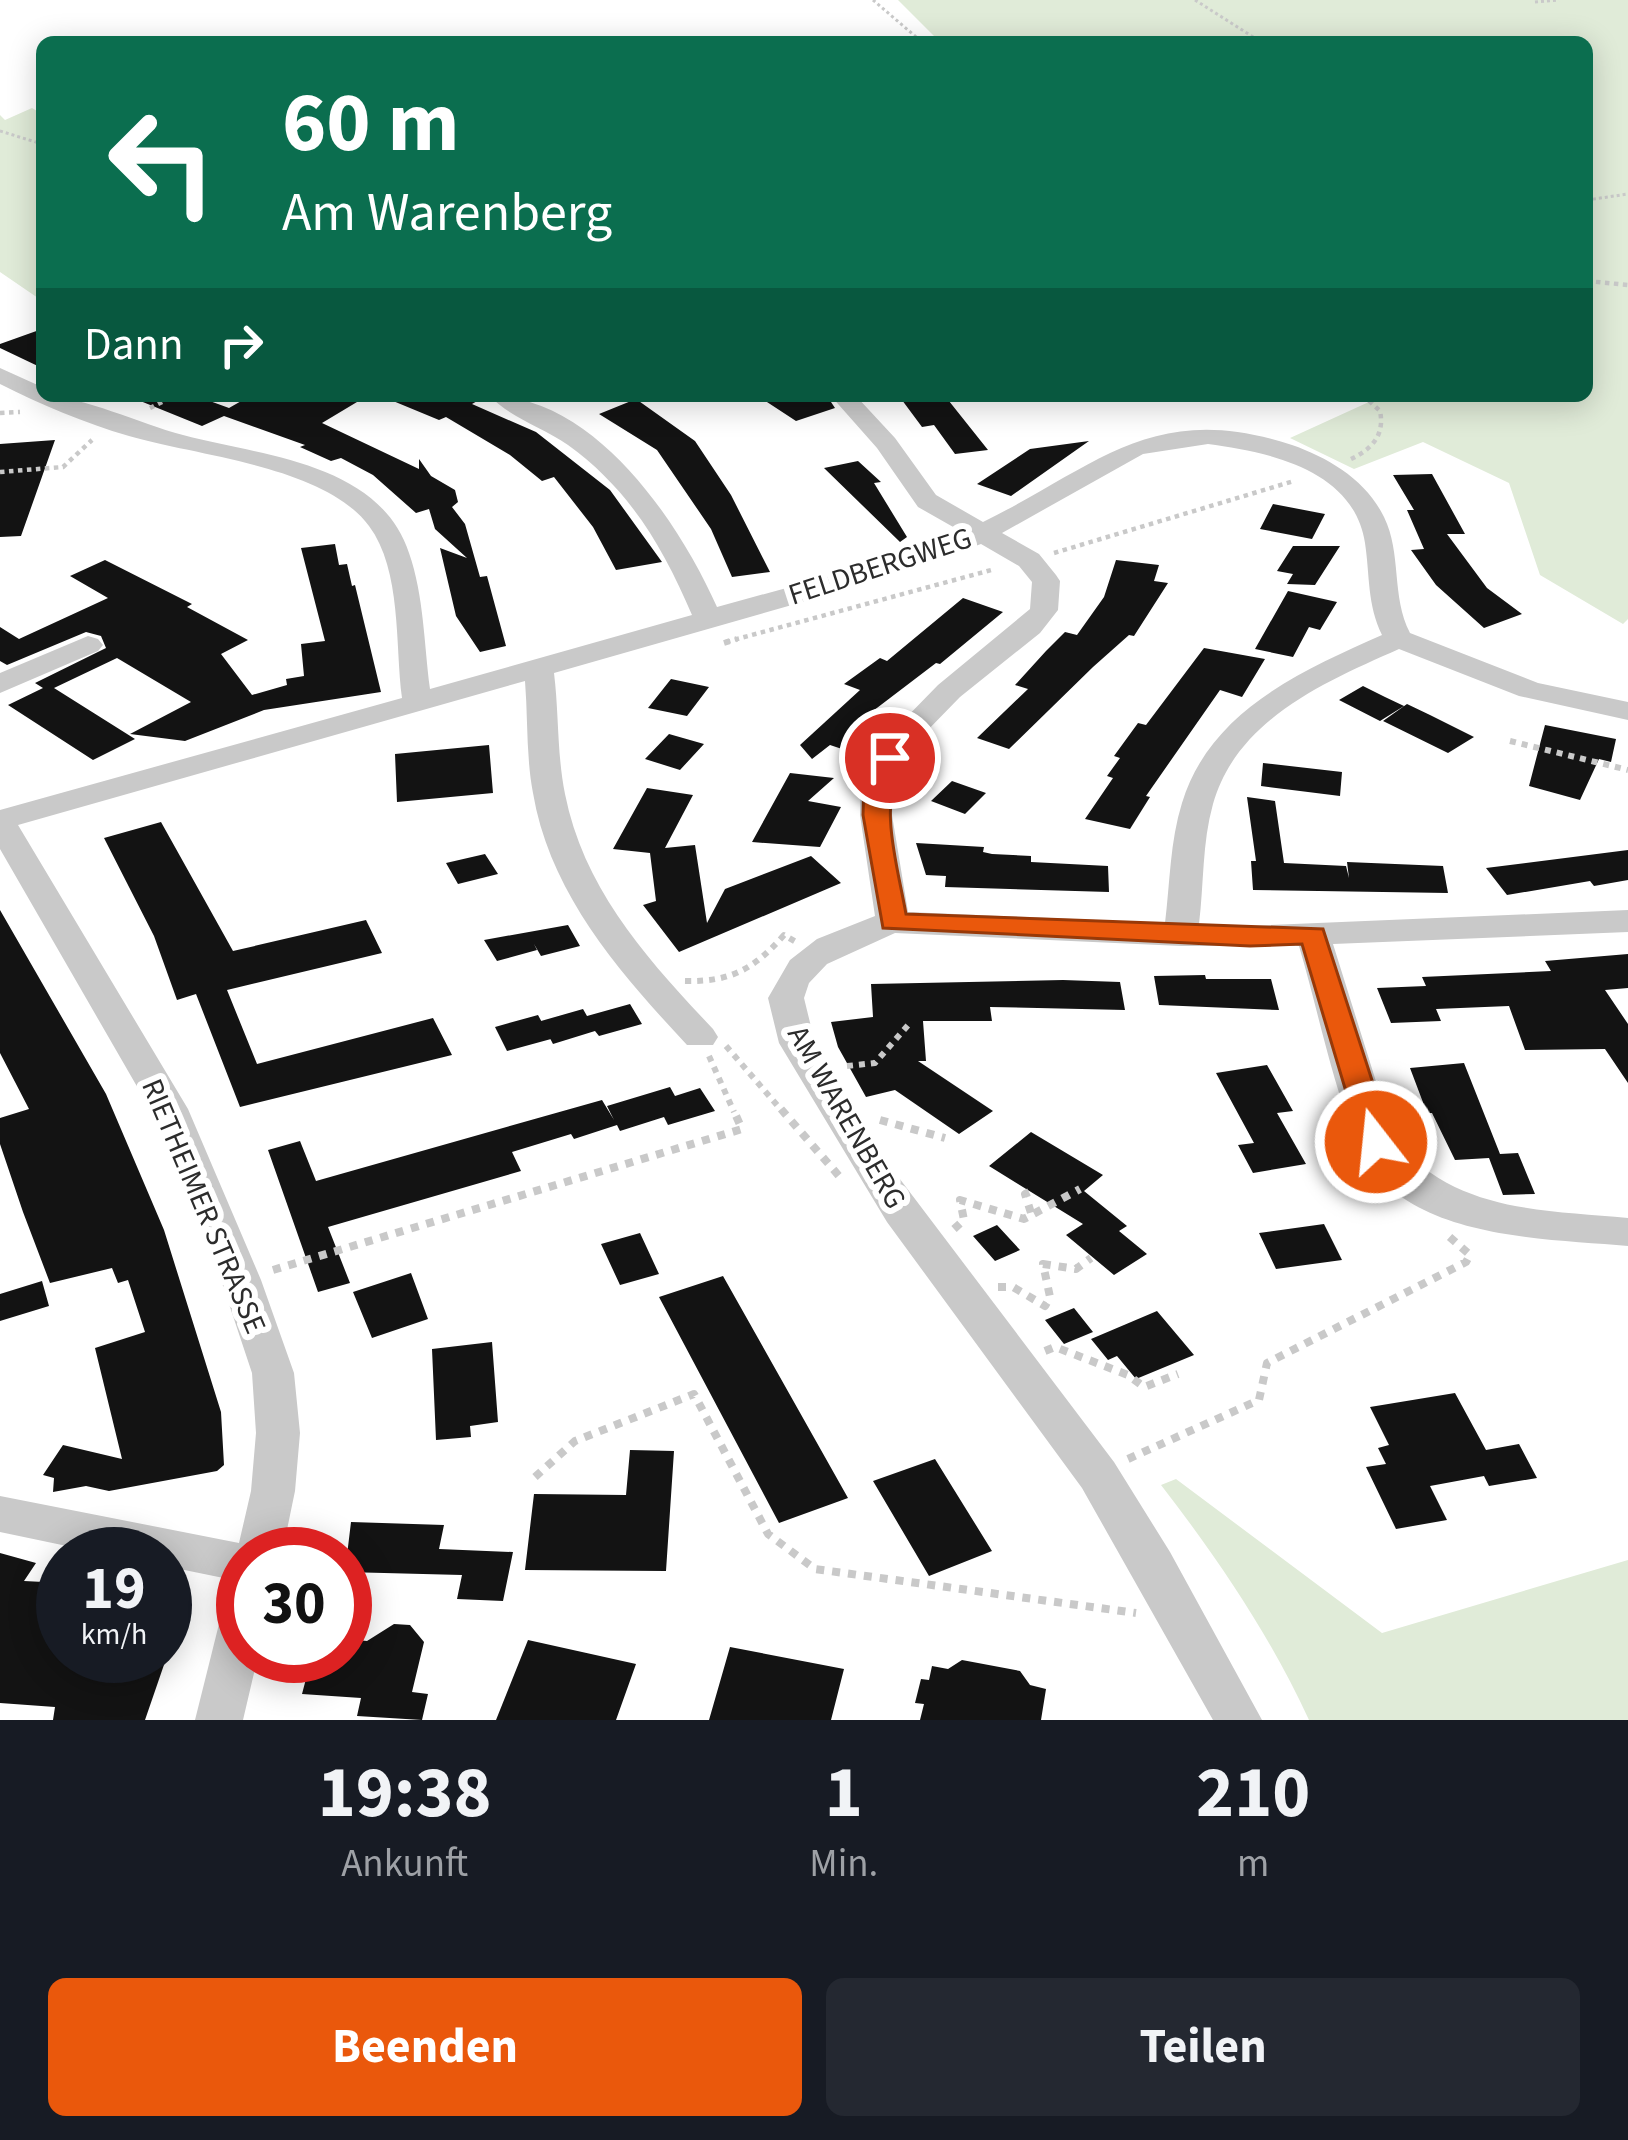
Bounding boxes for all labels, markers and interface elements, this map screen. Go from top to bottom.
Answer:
text: 60 m [282,64,460,184]
icon: left [84,84,240,240]
text: Am Warenberg [282,175,612,252]
icon: right [208,312,274,378]
text: Dann [84,313,184,377]
street label: FELDBERGWEG [783,517,977,616]
pin [839,707,941,809]
icon: arrive [857,725,923,791]
street label: AM WARENBERG [777,1018,917,1217]
street label: RIETHEIMER STRASSE [130,1072,277,1340]
position arrow [1313,1079,1439,1205]
speed limit sign: 30 [216,1527,372,1683]
text: 19 [82,1547,146,1632]
text: km/h [81,1613,147,1656]
text: 19:38 [318,1742,491,1845]
text: 1 [825,1742,863,1845]
text: 210 [1196,1742,1310,1845]
text: Ankunft [341,1836,468,1892]
text: Min. [809,1836,878,1892]
text: m [1237,1836,1269,1892]
button: Beenden [48,1978,802,2116]
button: Teilen [826,1978,1580,2116]

